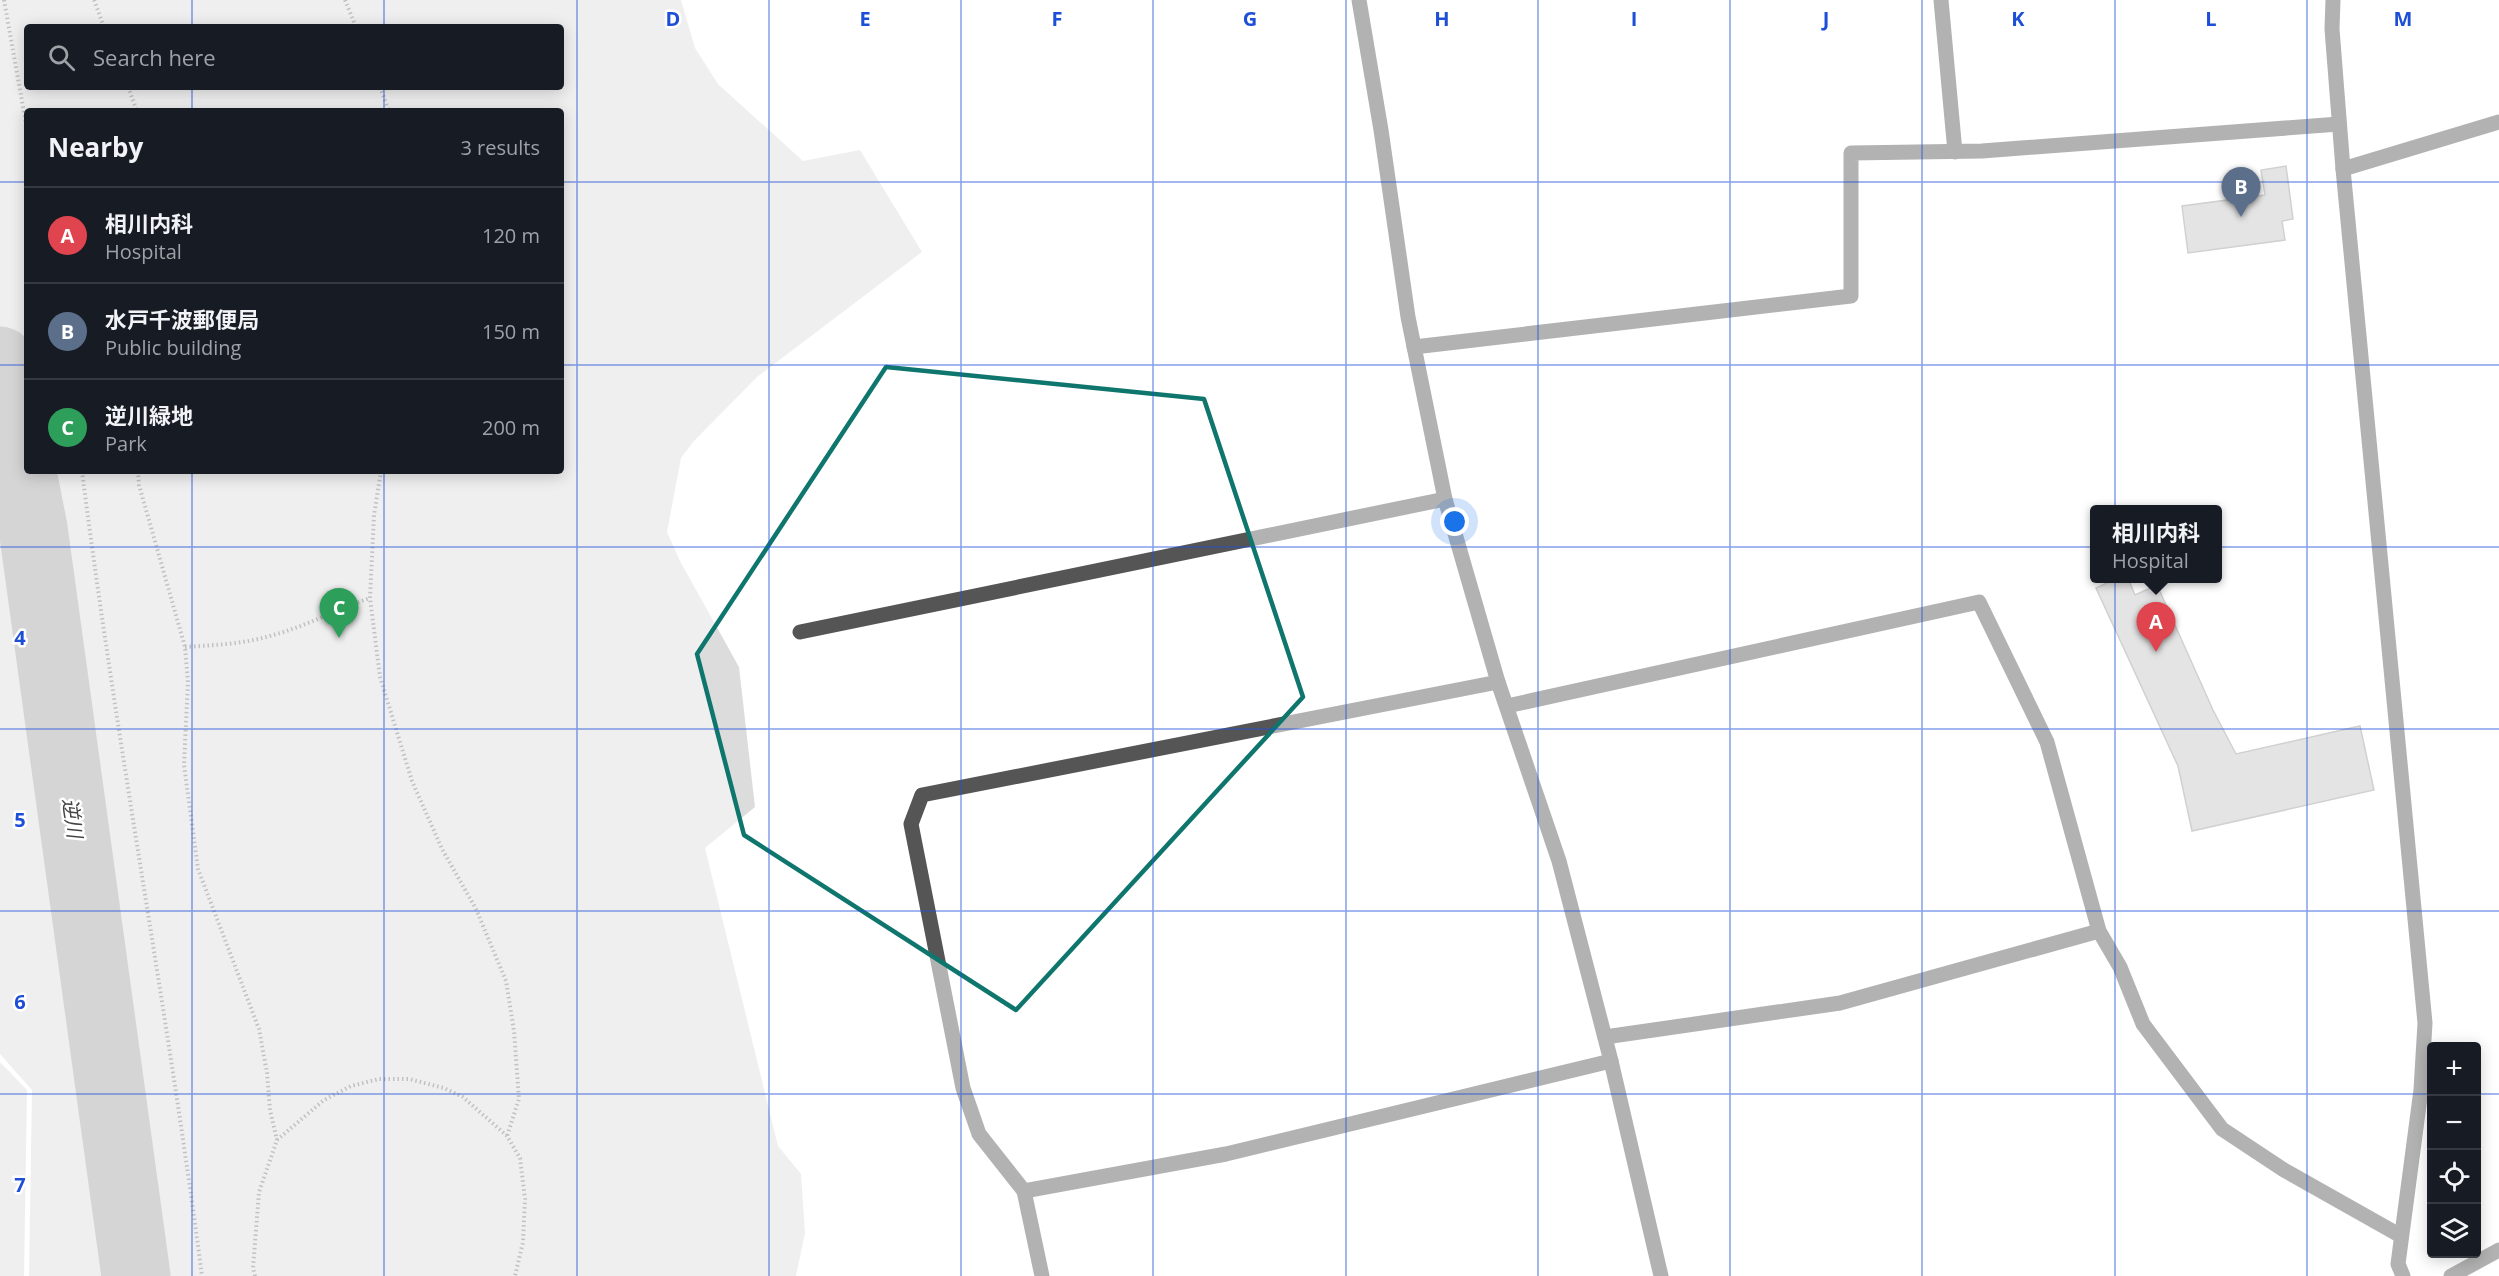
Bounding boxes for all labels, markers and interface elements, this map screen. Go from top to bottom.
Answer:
text: D [666,5,680,32]
text: E [859,5,871,32]
text: F [1052,5,1062,32]
text: G [1243,5,1257,32]
text: H [1434,5,1450,32]
text: I [1631,5,1637,32]
text: J [1821,5,1829,32]
text: K [2011,5,2025,32]
text: L [2205,5,2217,32]
text: M [2394,5,2412,32]
search box [24,24,564,90]
icon: search [45,41,78,74]
text: Search here [93,42,216,72]
text: Nearby [48,129,143,165]
text: 3 results [460,134,540,161]
pin: B [2222,168,2260,217]
text: 相川内科 [105,208,193,238]
text: A [61,222,74,249]
text: 120 m [482,222,540,249]
text: Hospital [105,238,182,265]
text: 水戸千波郵便局 [105,304,259,334]
text: B [61,318,74,345]
text: 150 m [482,318,540,345]
text: Public building [105,334,241,361]
text: 逆川緑地 [105,400,193,430]
text: C [61,414,74,441]
text: 200 m [482,414,540,441]
text: Park [105,430,147,457]
popup [2090,505,2222,583]
your location [1440,507,1469,536]
text: 相川内科 [2112,517,2200,547]
text: Hospital [2112,547,2189,574]
pin: C [320,588,358,638]
pin: A [2136,602,2176,652]
text: 4 [14,624,26,651]
water label: 逆川 [57,796,89,842]
text: 5 [14,806,26,833]
text: 6 [14,988,26,1015]
map controls [2427,1042,2481,1258]
button: + [2427,1042,2481,1096]
button: − [2427,1096,2481,1150]
button: locate [2427,1150,2481,1204]
text: 7 [14,1171,26,1198]
button: layers [2427,1204,2481,1258]

